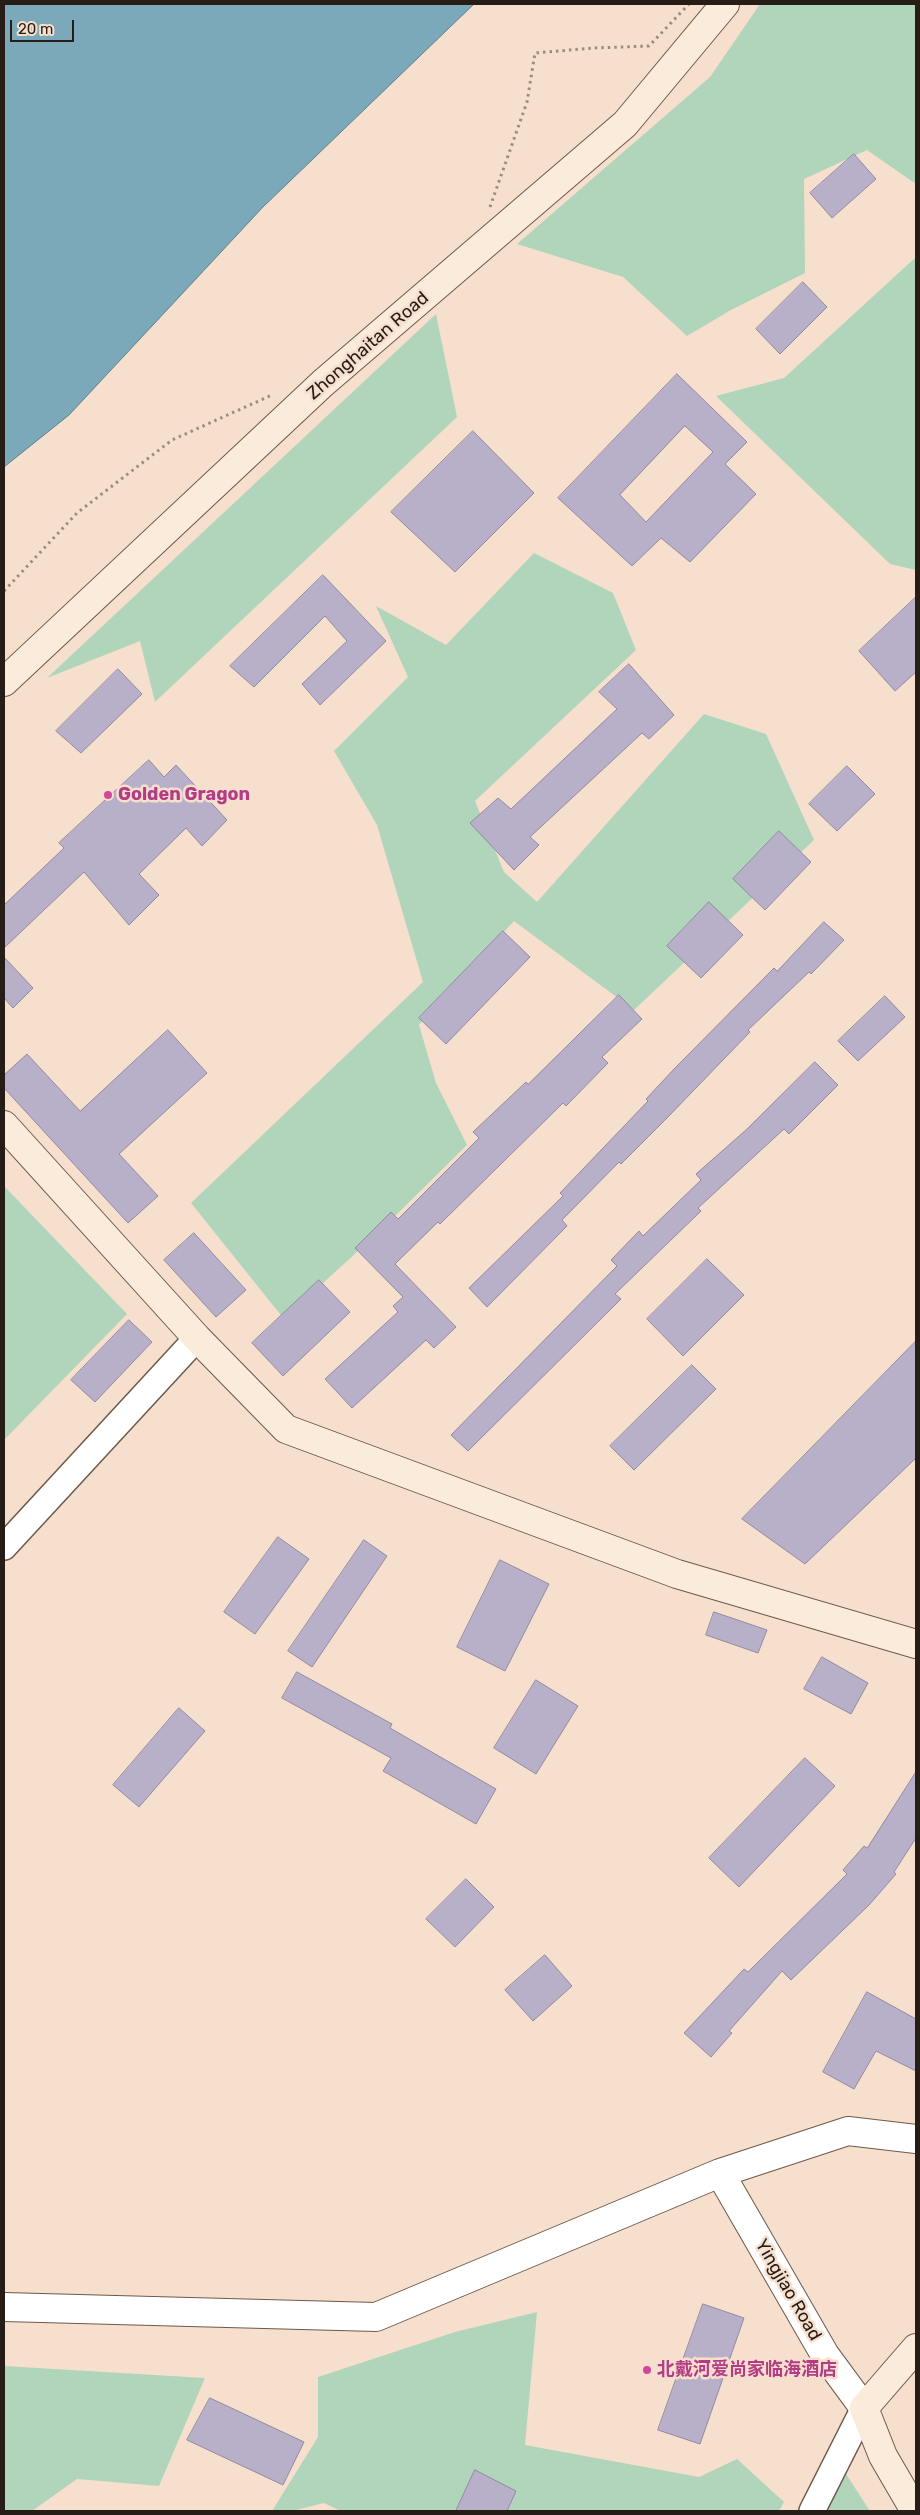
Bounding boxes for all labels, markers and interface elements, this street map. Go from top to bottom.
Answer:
scale bar [12,10,76,42]
text: 20 m [18,20,53,38]
street label: Zhonghaitan Road [303,287,433,405]
place label: Golden Gragon [118,784,250,806]
marker: Golden Gragon [102,789,114,801]
street label: Yingjiao Road [750,2235,826,2345]
place label: 北戴河爱尚家临海酒店 [657,2359,837,2381]
marker: 北戴河爱尚家临海酒店 [641,2364,653,2376]

